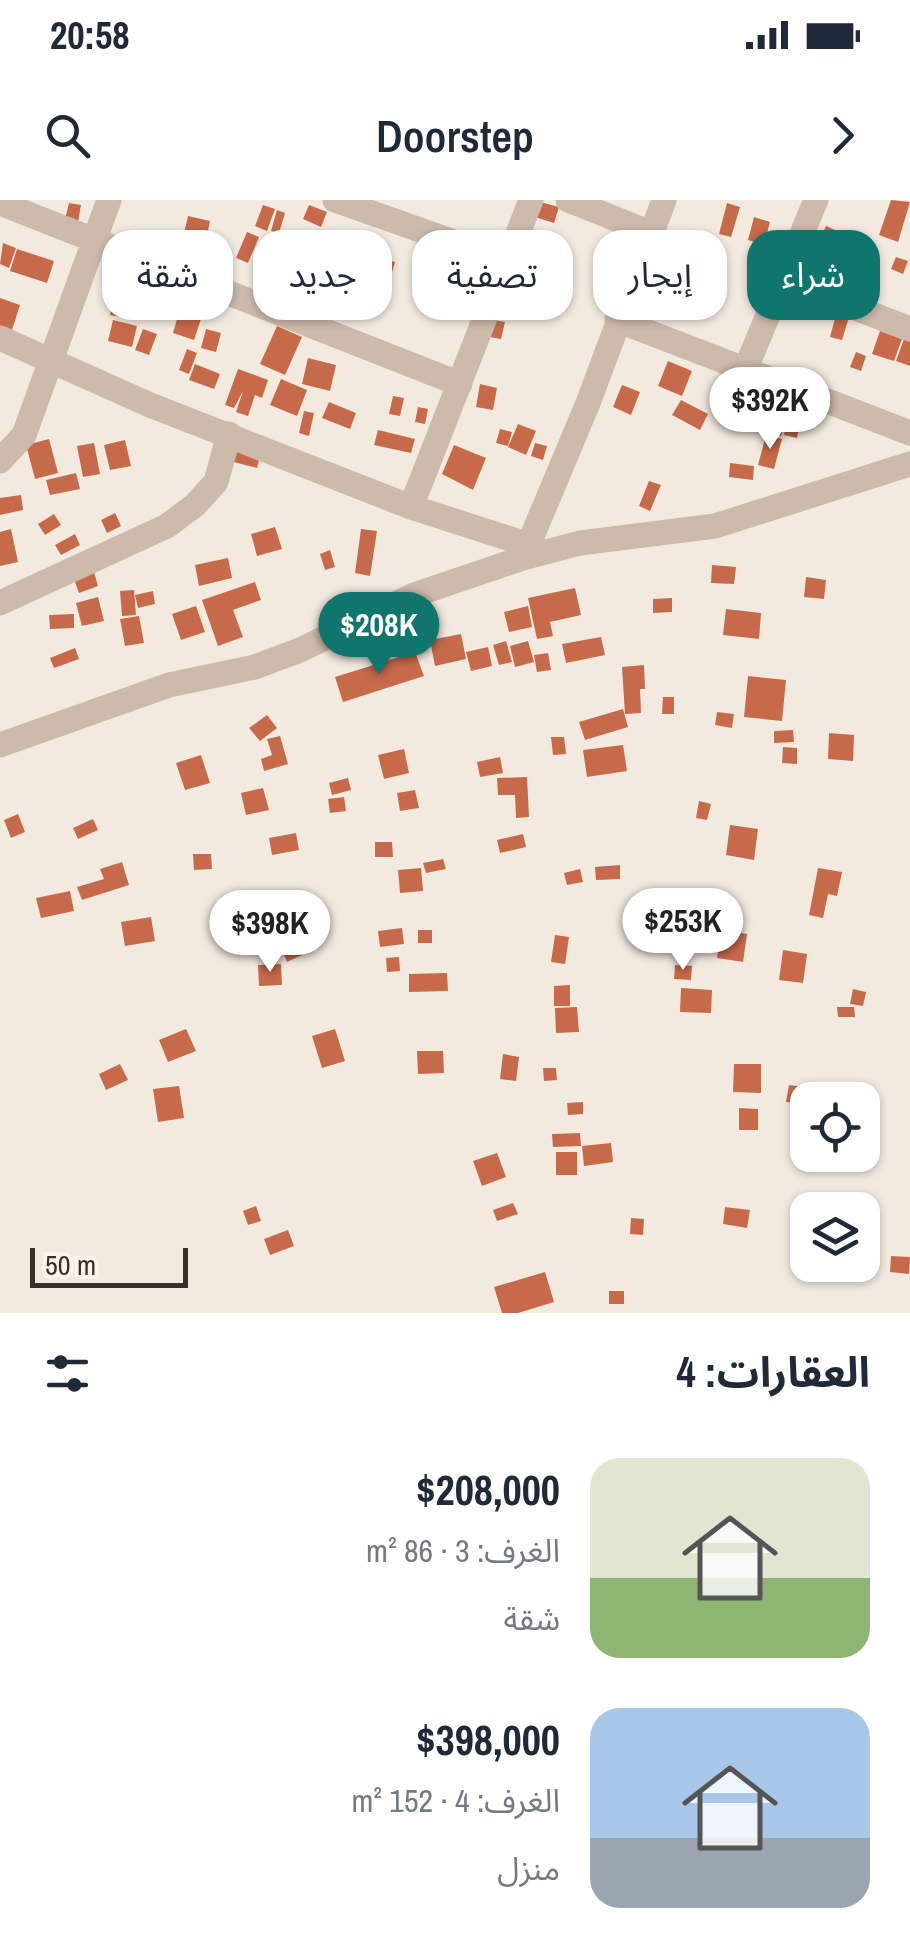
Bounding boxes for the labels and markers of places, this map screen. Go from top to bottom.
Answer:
pin: $392K [700,367,840,452]
pin: $208K [309,592,449,677]
pin: $253K [613,888,753,973]
pin: $398K [200,890,340,975]

